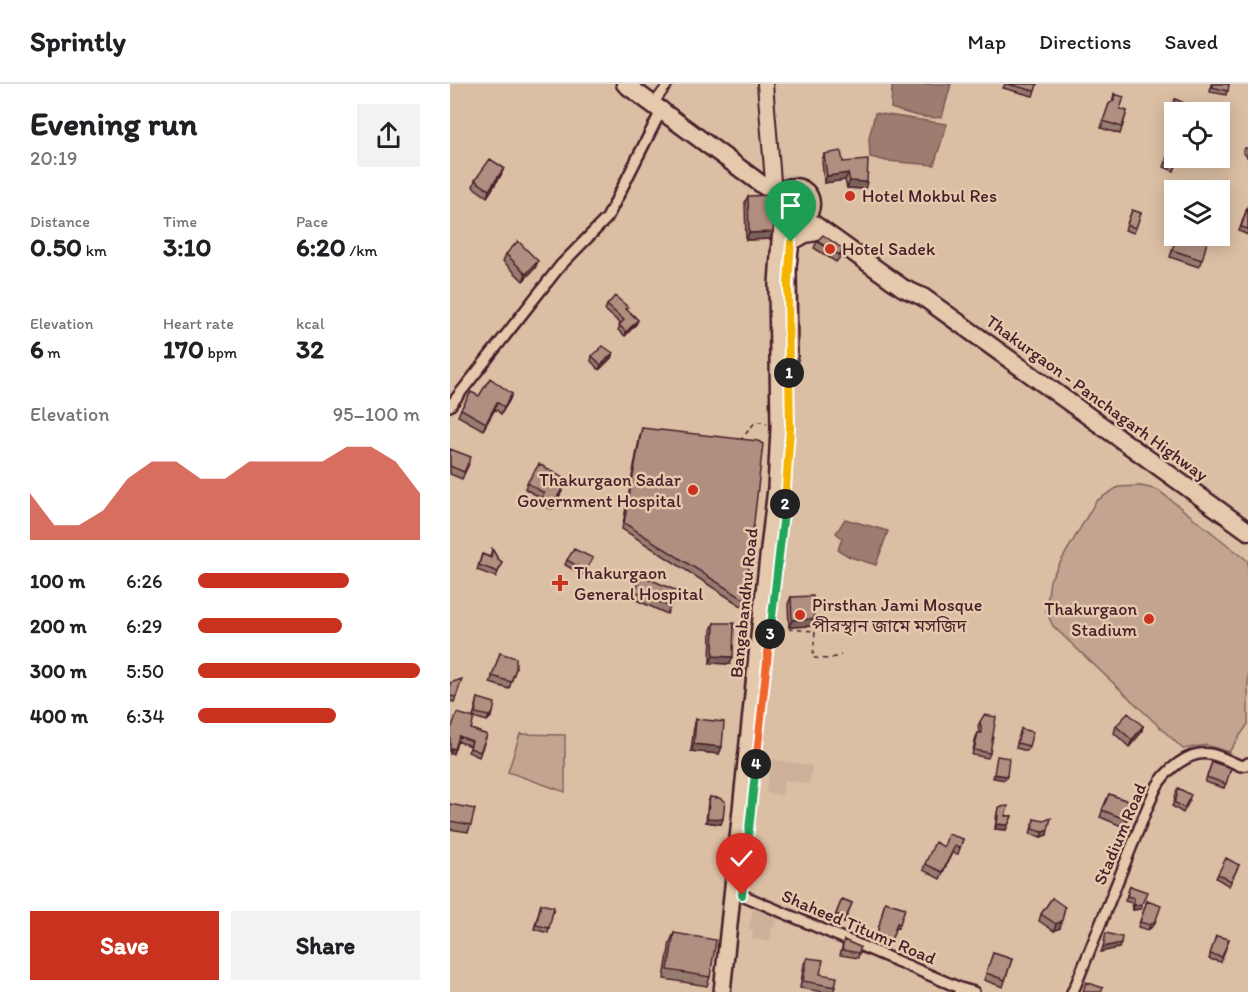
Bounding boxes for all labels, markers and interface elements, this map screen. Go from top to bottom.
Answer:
text: Sprintly [30,24,126,58]
text: Map [968,29,1006,54]
text: Directions [1039,29,1131,54]
text: Saved [1164,29,1218,54]
map controls [1164,102,1230,246]
button: locate [1164,102,1230,168]
text: Evening run [30,104,197,143]
button: share [357,104,420,167]
text: 20:19 [30,146,77,170]
pin [765,180,816,242]
button: layers [1164,180,1230,246]
place label: Hotel Mokbul Res [862,185,997,207]
icon: arrive [774,189,807,222]
marker: Hotel Mokbul Res [843,189,857,203]
text: Distance [30,212,90,231]
text: Time [163,212,197,231]
text: Pace [296,212,328,231]
text: 0.50 [30,231,82,263]
text: 3:10 [163,231,212,263]
text: 6:20 [296,231,346,263]
place label: Hotel Sadek [842,238,936,260]
text: km [82,241,107,260]
text: /km [346,241,377,260]
marker: Hotel Sadek [823,242,837,256]
street label: Thakurgaon - Panchagarh Highway [982,310,1213,486]
text: Elevation [30,314,94,333]
text: Heart rate [163,314,234,333]
text: kcal [296,314,324,333]
text: 6 [30,333,44,365]
text: 170 [163,333,204,365]
text: 32 [296,333,324,365]
text: m [44,343,61,362]
text: bpm [204,343,237,362]
pin: 1 [774,358,804,388]
text: 1 [785,363,793,382]
text: Elevation [30,402,109,426]
text: 95–100 m [333,402,420,426]
place label: Thakurgaon Sadar Government Hospital [517,469,682,512]
marker: Thakurgaon Sadar Government Hospital [686,483,700,497]
pin: 2 [770,489,800,519]
text: 2 [781,494,789,513]
street label: Bangabandhu Road [725,527,763,679]
place label: Thakurgaon General Hospital [574,562,703,605]
text: 100 m [30,569,85,593]
text: 6:26 [126,569,163,593]
marker: Thakurgaon General Hospital [551,574,569,592]
place label: Pirsthan Jami Mosque পীরস্থান জামে মসজিদ [812,594,982,637]
place label: Thakurgaon Stadium [1044,598,1137,641]
marker: Pirsthan Jami Mosque পীরস্থান জামে মসজিদ [793,608,807,622]
marker: Thakurgaon Stadium [1142,612,1156,626]
text: 200 m [30,614,86,638]
text: 6:29 [126,614,162,638]
pin: 3 [755,619,785,649]
text: 3 [766,624,774,643]
text: 300 m [30,659,87,683]
text: 5:50 [126,659,164,683]
text: 400 m [30,704,88,728]
text: 6:34 [126,704,164,728]
pin: 4 [741,749,771,779]
text: 4 [751,754,761,773]
street label: Stadium Road [1089,780,1151,888]
pin [716,833,767,895]
icon: check [725,842,758,875]
street label: Shaheed Titumr Road [778,884,940,970]
button: Save [30,911,219,980]
button: Share [231,911,420,980]

